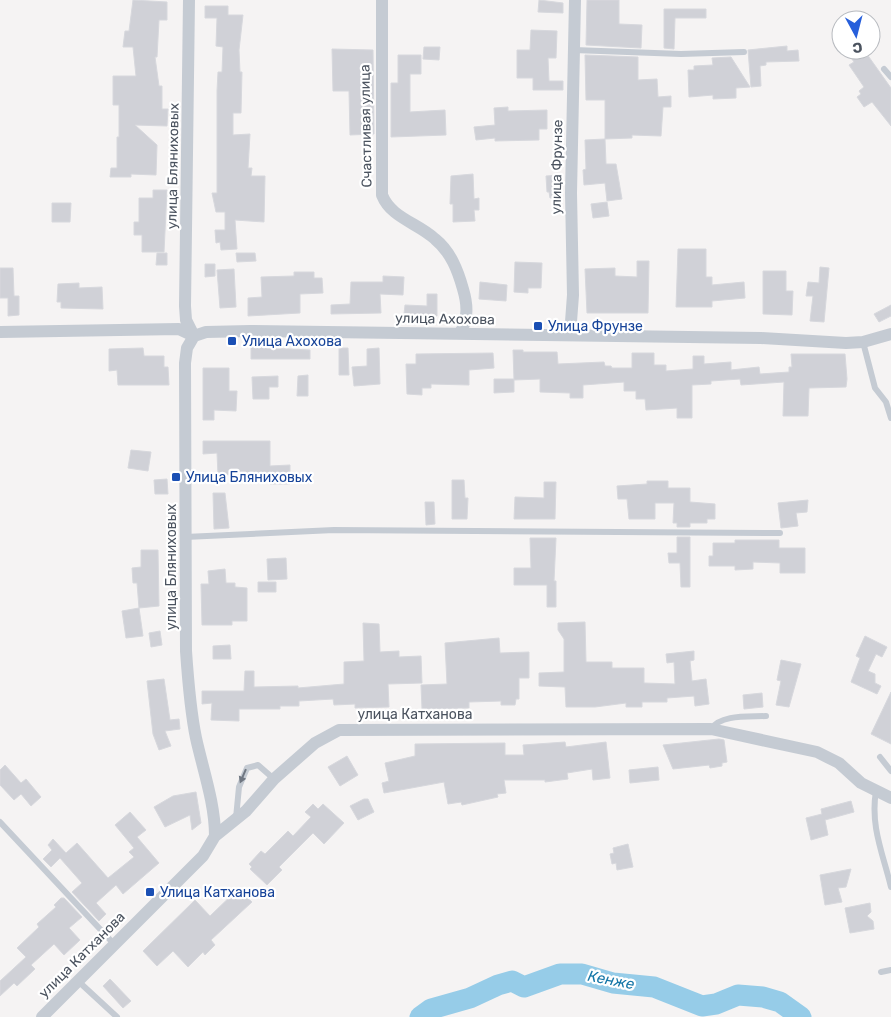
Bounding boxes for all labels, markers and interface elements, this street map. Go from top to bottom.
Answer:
north arrow [831,10,881,60]
text: С [851,38,863,56]
street label: Счастливая улица [356,64,376,188]
street label: улица Бляниховых [163,102,183,229]
street label: улица Фрунзе [548,119,566,215]
street label: улица Ахохова [395,310,495,328]
place label: Улица Фрунзе [548,318,643,335]
marker: Улица Фрунзе [532,320,544,332]
place label: Улица Ахохова [242,333,342,350]
marker: Улица Ахохова [226,335,238,347]
place label: Улица Бляниховых [186,469,313,486]
marker: Улица Бляниховых [170,471,182,483]
street label: улица Бляниховых [163,503,180,630]
street label: улица Катханова [358,706,472,723]
one-way arrow [238,769,247,784]
place label: Улица Катханова [160,884,275,901]
marker: Улица Катханова [144,886,156,898]
street label: улица Катханова [35,908,129,1002]
water label: Кенже [586,967,636,993]

